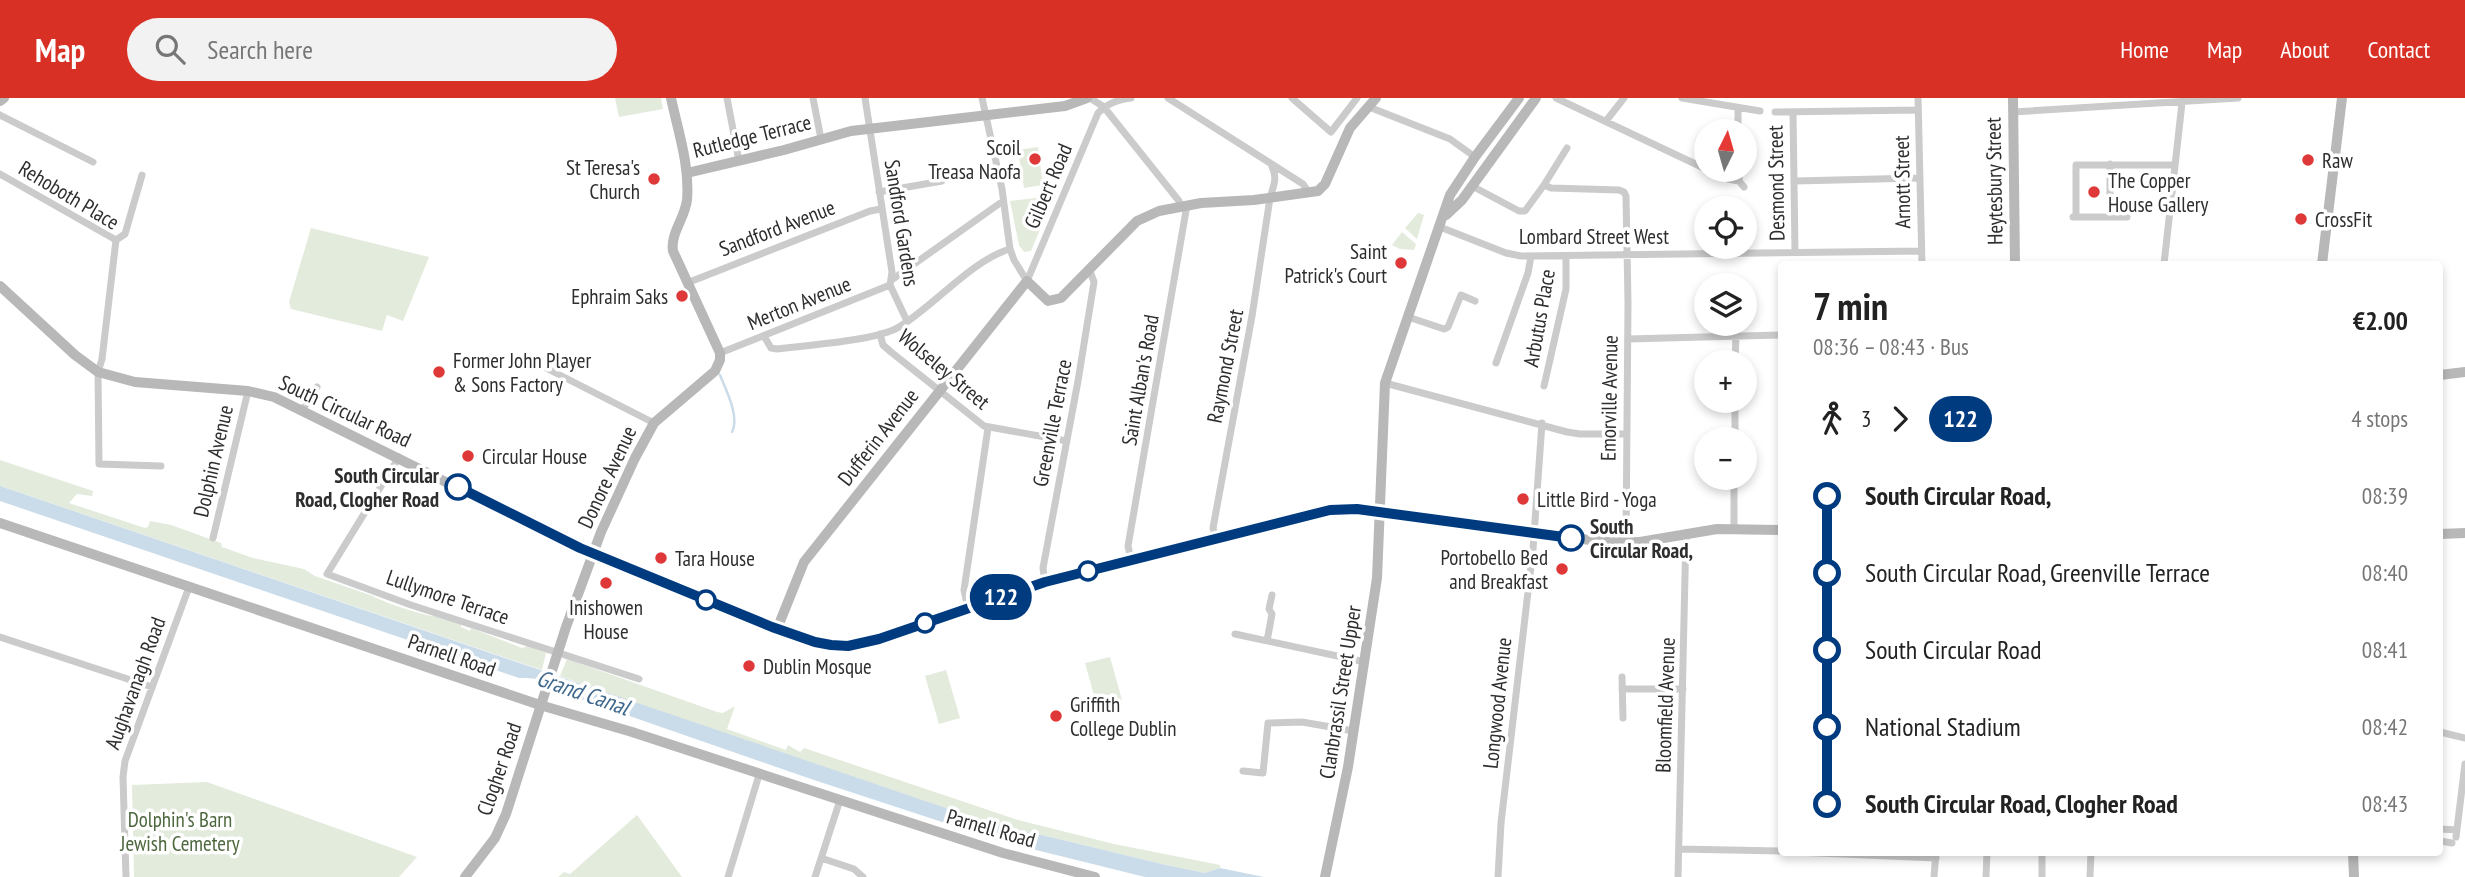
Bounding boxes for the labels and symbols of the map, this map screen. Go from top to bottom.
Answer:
street label: Rutledge Terrace [690,108,814,164]
street label: Heytesbury Street [1979,117,2009,245]
north arrow [1694,119,1757,182]
street label: Desmond Street [1761,125,1791,241]
place label: Scoil Treasa Naofa [928,134,1021,185]
street label: Arnott Street [1888,135,1916,229]
street label: Gilbert Road [1018,139,1078,233]
place label: Raw [2322,147,2353,174]
marker: Scoil Treasa Naofa [1027,151,1043,167]
marker: Raw [2300,152,2316,168]
street label: Rehoboth Place [14,154,124,236]
place label: St Teresa's Church [566,154,640,205]
street label: Sandford Gardens [879,158,925,288]
place label: The Copper House Gallery [2108,167,2209,218]
marker: St Teresa's Church [646,171,662,187]
marker: The Copper House Gallery [2086,184,2102,200]
street label: Sandford Avenue [715,194,839,262]
place label: CrossFit [2315,206,2373,233]
marker: CrossFit [2293,211,2309,227]
street label: Lombard Street West [1519,223,1669,250]
place label: Saint Patrick's Court [1284,238,1387,289]
marker: Saint Patrick's Court [1393,255,1409,271]
street label: Arbutus Place [1517,267,1561,369]
street label: Merton Avenue [743,270,855,336]
place label: Ephraim Saks [571,283,668,310]
marker: Ephraim Saks [674,288,690,304]
street label: Raymond Street [1201,307,1249,425]
street label: Saint Alban's Road [1115,312,1165,448]
street label: Wolseley Street [893,323,996,415]
street label: Emorville Avenue [1594,335,1624,461]
place label: Former John Player & Sons Factory [453,347,591,398]
street label: Greenville Terrace [1026,357,1078,489]
marker: Former John Player & Sons Factory [431,364,447,380]
street label: South Circular Road [275,369,415,453]
street label: Dufferin Avenue [832,383,924,491]
street label: Dolphin Avenue [187,402,239,520]
street label: Donore Avenue [572,422,642,532]
place label: Circular House [482,443,587,470]
marker: Circular House [460,448,476,464]
place label: South Circular Road, Clogher Road [295,462,440,513]
marker: South Circular Road, Clogher Road [445,474,471,500]
place label: Little Bird - Yoga [1537,486,1657,513]
marker: Little Bird - Yoga [1515,491,1531,507]
place label: South Circular Road, [1590,513,1693,564]
marker: South Circular Road, [1558,525,1584,551]
place label: Portobello Bed and Breakfast [1440,544,1548,595]
place label: Tara House [675,545,755,572]
marker: Tara House [653,550,669,566]
unlabelled marker [1078,561,1098,581]
marker: Portobello Bed and Breakfast [1554,561,1570,577]
street label: Lullymore Terrace [383,563,513,631]
line badge: 122 [961,574,1041,620]
marker: Inishowen House [598,575,614,591]
unlabelled marker [696,590,716,610]
place label: Inishowen House [569,594,643,645]
street label: Clanbrassil Street Upper [1313,603,1367,781]
street label: Aughavanagh Road [99,613,171,753]
unlabelled marker [915,613,935,633]
street label: Parnell Road [405,627,499,683]
street label: Longwood Avenue [1477,636,1517,770]
street label: Bloomfield Avenue [1649,637,1681,773]
place label: Dublin Mosque [763,653,872,680]
marker: Dublin Mosque [741,658,757,674]
water label: Grand Canal [533,663,636,722]
place label: Griffith College Dublin [1070,691,1177,742]
marker: Griffith College Dublin [1048,708,1064,724]
street label: Clogher Road [471,719,527,819]
street label: Parnell Road [944,802,1038,854]
park label: Dolphin's Barn Jewish Cemetery [119,806,240,857]

